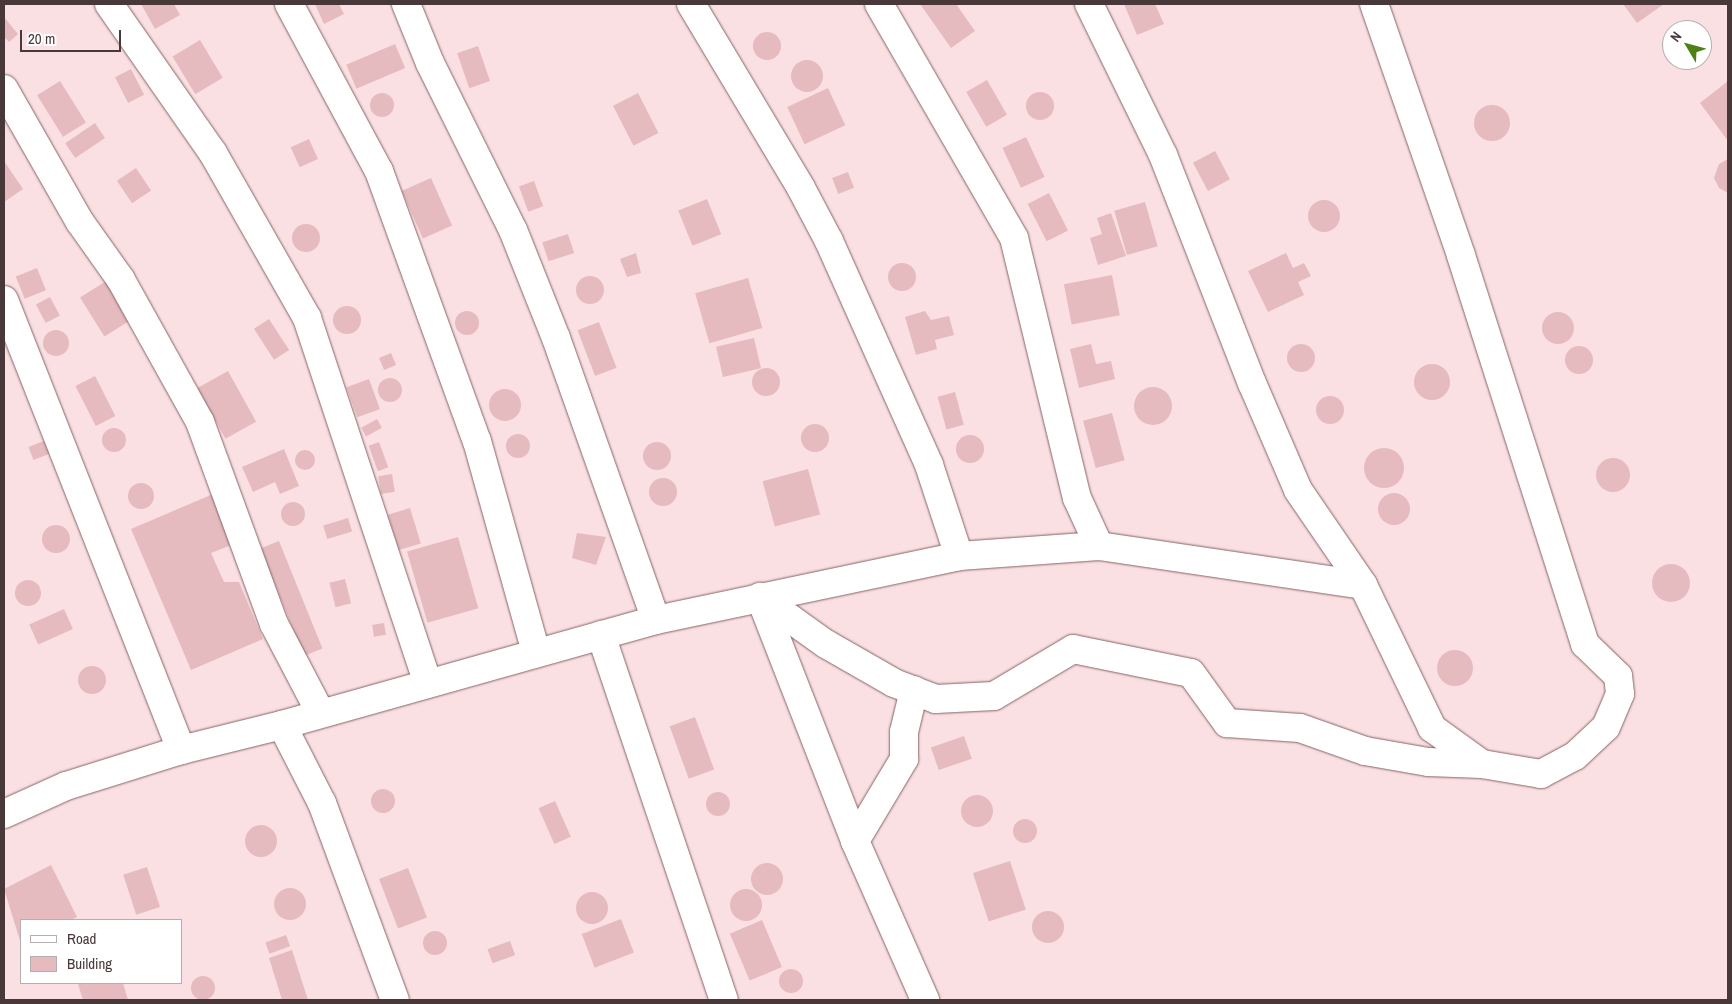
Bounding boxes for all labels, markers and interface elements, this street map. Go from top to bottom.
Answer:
scale bar [22,20,124,52]
north arrow [1662,20,1712,70]
text: 20 m [28,28,55,49]
text: N [1666,28,1685,45]
legend [20,919,182,984]
text: Road [67,928,96,949]
text: Building [67,953,112,974]

